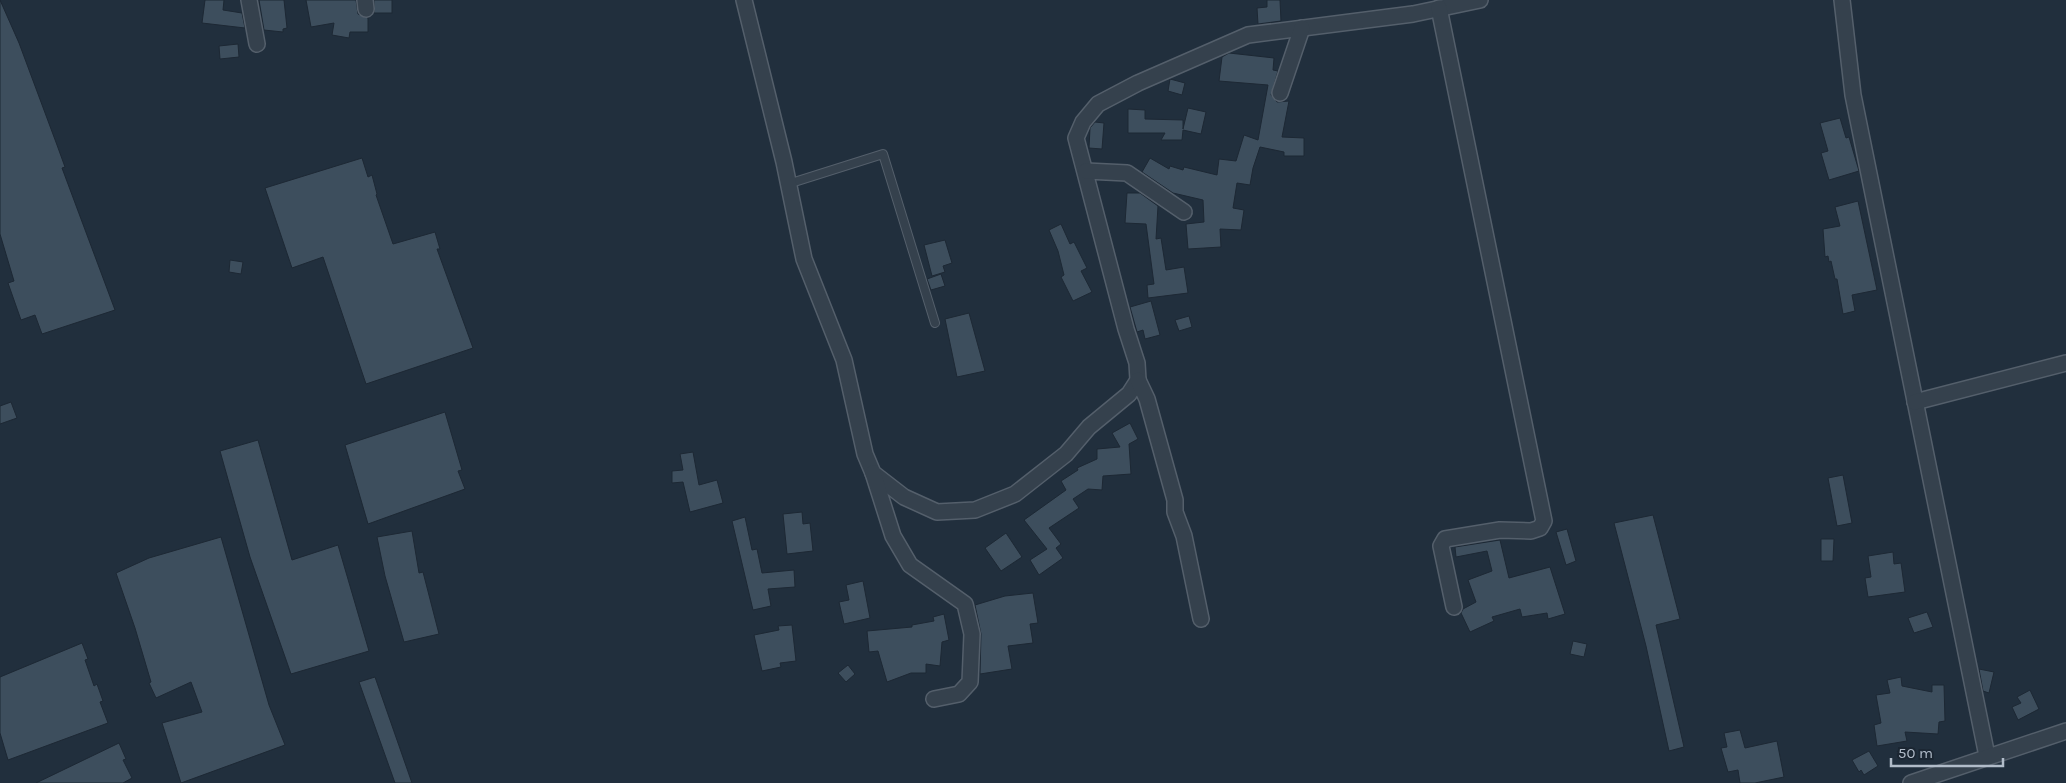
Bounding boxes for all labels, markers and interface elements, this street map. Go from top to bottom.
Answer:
scale bar [1891,736,2004,768]
text: 50 m [1898,744,1933,762]

